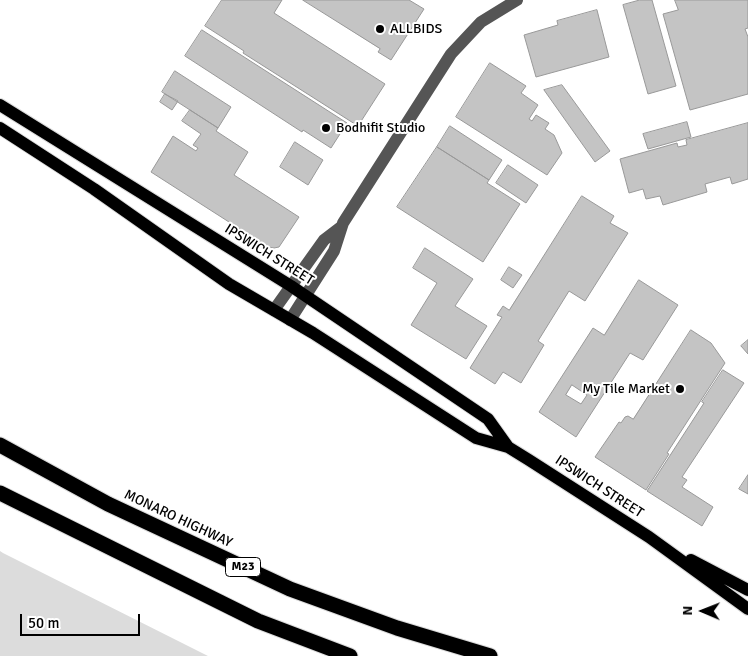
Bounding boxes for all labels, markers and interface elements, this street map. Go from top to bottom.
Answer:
place label: ALLBIDS [390,21,442,37]
marker: ALLBIDS [374,23,386,35]
place label: Bodhifit Studio [336,120,425,136]
marker: Bodhifit Studio [320,122,332,134]
street label: IPSWICH STREET [221,221,317,289]
place label: My Tile Market [582,381,670,397]
marker: My Tile Market [674,383,686,395]
street label: IPSWICH STREET [552,452,646,522]
street label: MONARO HIGHWAY [121,487,235,551]
road number: M23 [226,558,260,576]
north arrow [678,586,728,636]
scale bar [22,604,142,636]
text: N [679,606,696,616]
text: 50 m [28,614,59,632]

